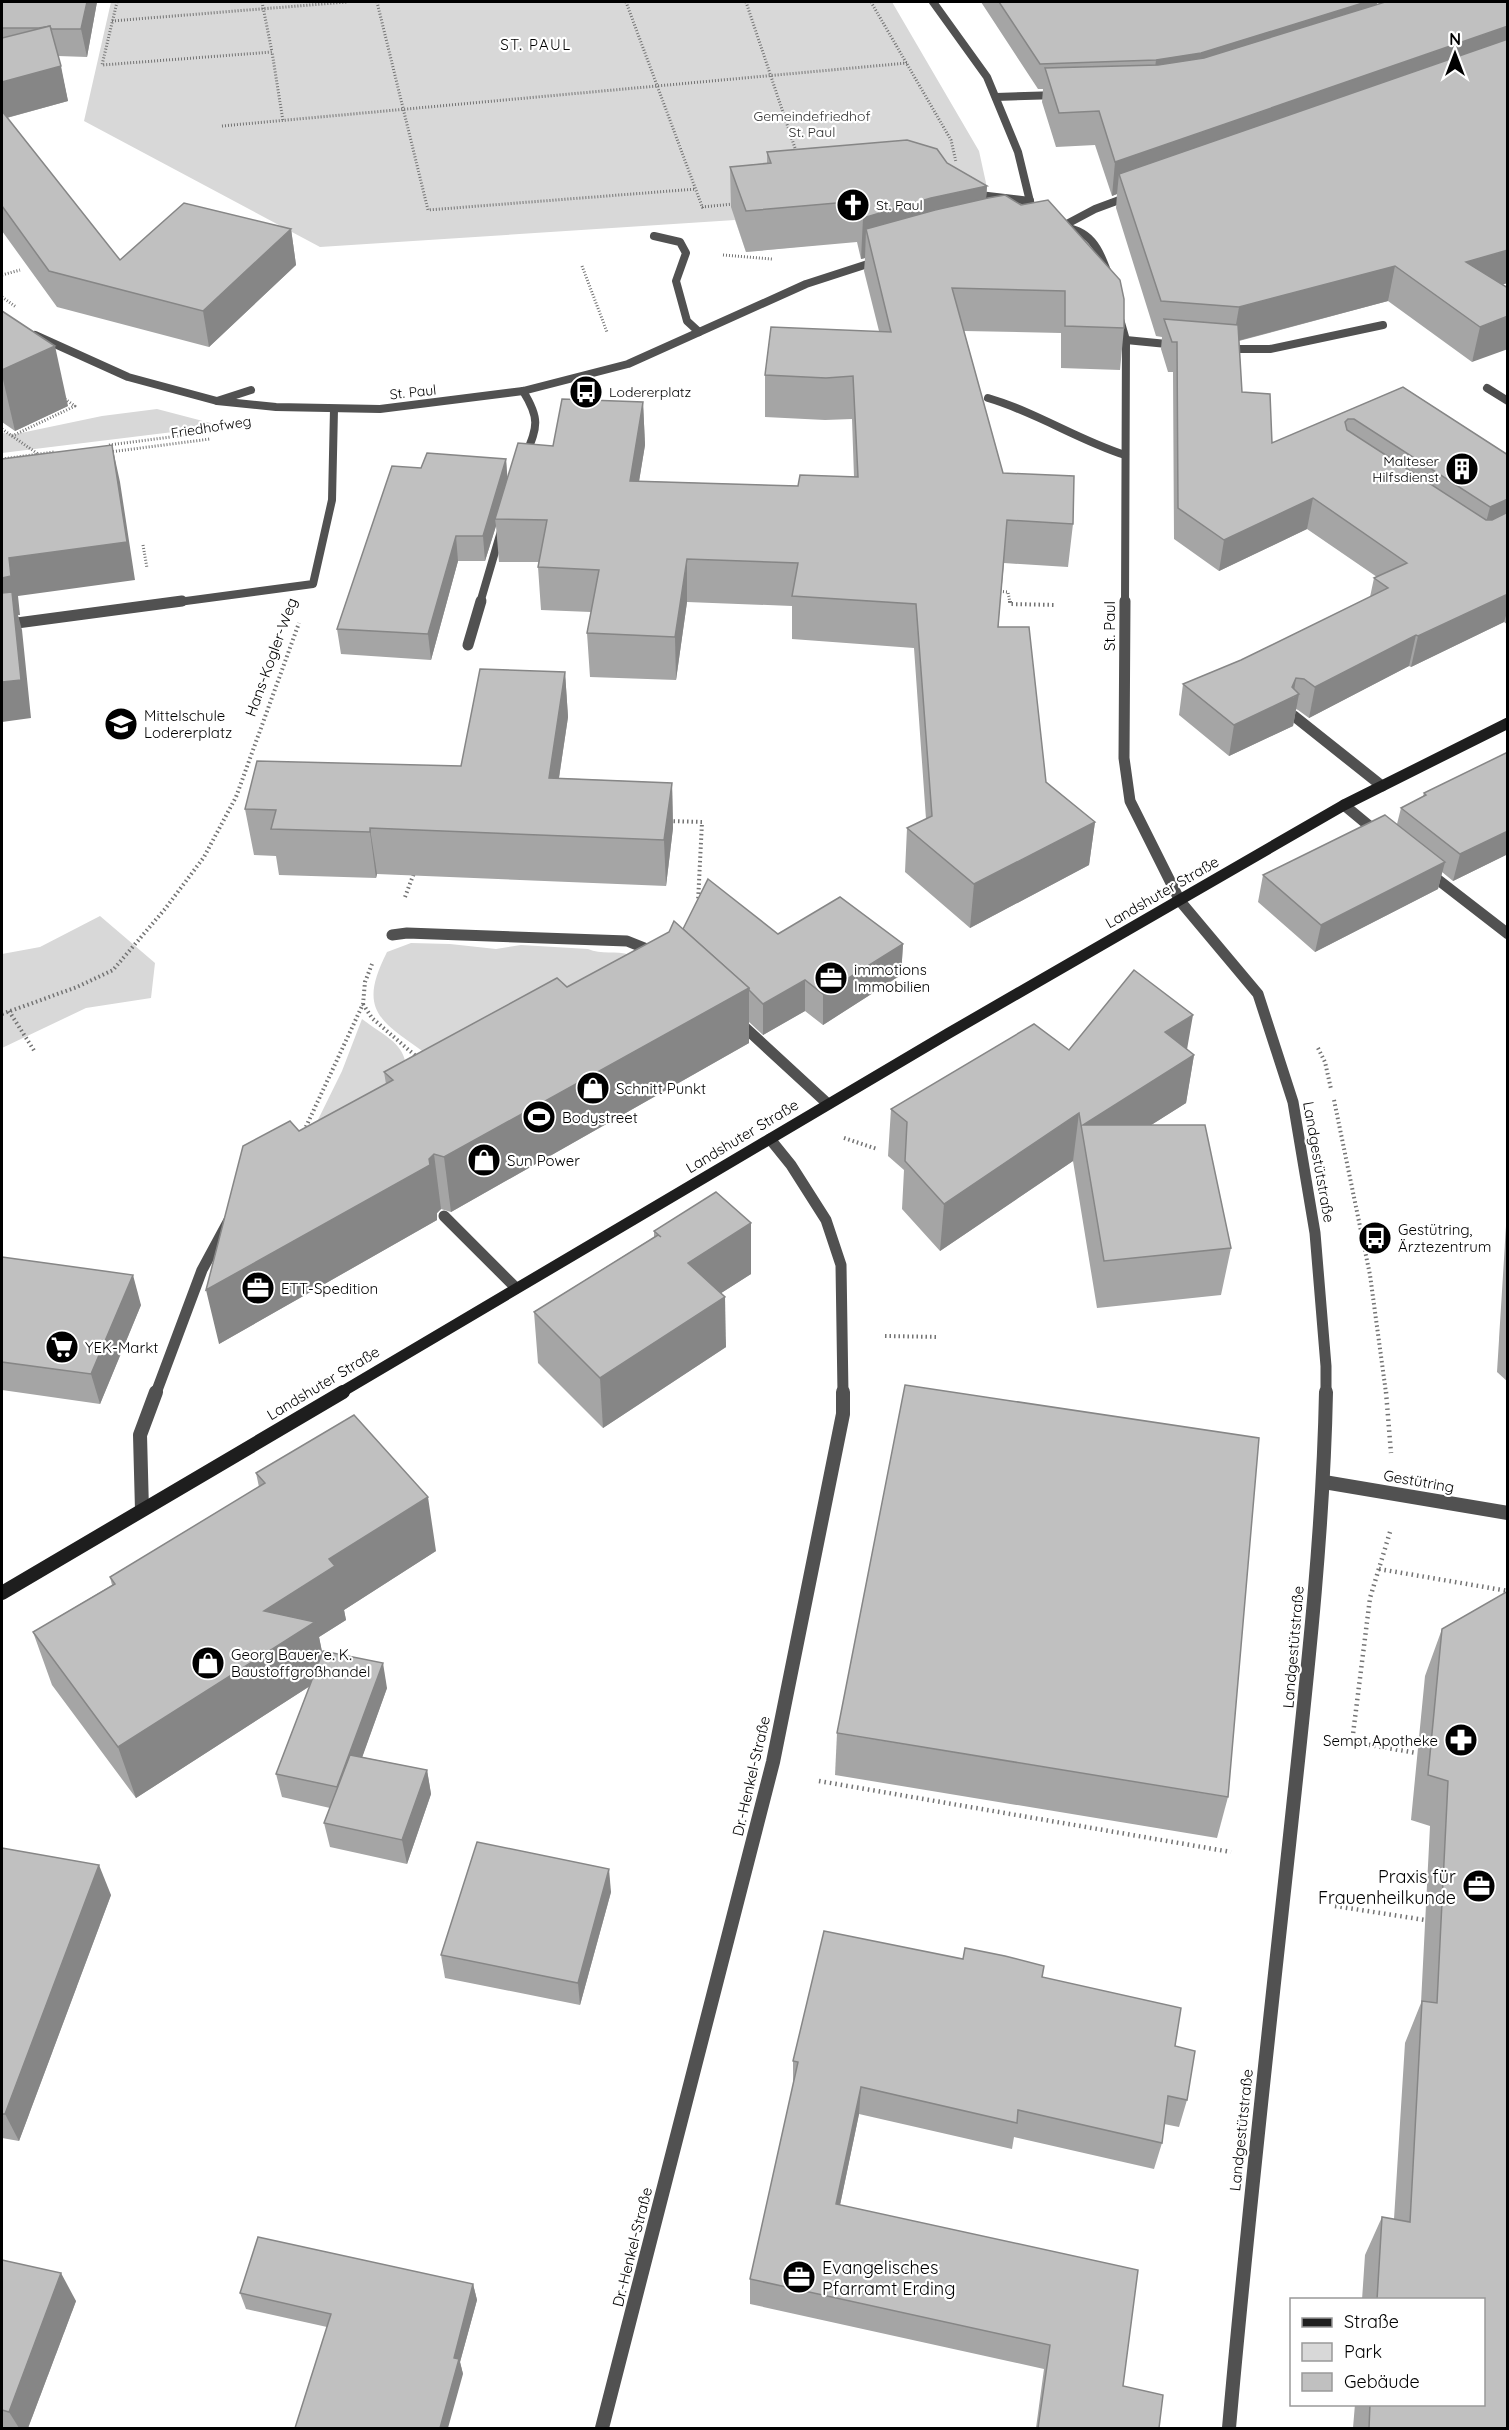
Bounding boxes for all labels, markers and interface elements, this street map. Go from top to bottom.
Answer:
north arrow [1425,24,1485,84]
text: N [1449,29,1461,49]
district label: ST. PAUL [500,35,572,54]
park label: Gemeindefriedhof St. Paul [753,107,871,141]
church icon: St. Paul [835,187,871,223]
place label: St. Paul [876,196,923,214]
bus stop icon: Lodererplatz [568,374,604,410]
street label: St. Paul [389,381,437,403]
place label: Lodererplatz [609,383,692,401]
street label: Friedhofweg [170,412,252,442]
building icon: Malteser Hilfsdienst [1444,451,1480,487]
place label: Malteser Hilfsdienst [1372,452,1440,486]
street label: Hans-Kogler-Weg [241,595,301,719]
street label: St. Paul [1100,601,1119,651]
school or university icon: Mittelschule Lodererplatz [103,706,139,742]
place label: Mittelschule Lodererplatz [144,706,232,742]
street label: Landshuter Straße [1102,852,1222,932]
office icon: immotions Immobilien [813,960,849,996]
place label: immotions Immobilien [854,960,930,996]
shop icon: Schnitt Punkt [575,1070,611,1106]
place label: Schnitt Punkt [616,1079,706,1098]
street label: Landshuter Straße [682,1095,802,1177]
sports icon: Bodystreet [521,1099,557,1135]
street label: Landgestütstraße [1299,1100,1339,1224]
place label: Bodystreet [562,1108,638,1127]
shop icon: Sun Power [466,1142,502,1178]
place label: Sun Power [507,1151,580,1170]
bus stop icon: Gestütring, Ärztezentrum [1357,1220,1393,1256]
place label: Gestütring, Ärztezentrum [1398,1220,1491,1256]
office icon: ETT-Spedition [240,1270,276,1306]
place label: ETT-Spedition [281,1279,378,1298]
supermarket icon: YEK-Markt [44,1329,80,1365]
place label: YEK-Markt [85,1338,158,1357]
street label: Landshuter Straße [263,1342,383,1424]
street label: Gestütring [1382,1465,1456,1497]
street label: Landgestütstraße [1278,1585,1308,1709]
shop icon: Georg Bauer e. K. Baustoffgroßhandel [190,1645,226,1681]
place label: Georg Bauer e. K. Baustoffgroßhandel [231,1645,370,1681]
street label: Dr.-Henkel-Straße [728,1714,774,1838]
pharmacy icon: Sempt Apotheke [1443,1722,1479,1758]
place label: Sempt Apotheke [1323,1731,1438,1750]
place label: Praxis für Frauenheilkunde [1318,1865,1456,1909]
office icon: Praxis für Frauenheilkunde [1461,1868,1497,1904]
street label: Landgestütstraße [1225,2068,1257,2192]
street label: Dr.-Henkel-Straße [608,2185,656,2309]
place label: Evangelisches Pfarramt Erding [822,2256,955,2300]
office icon: Evangelisches Pfarramt Erding [781,2259,817,2295]
legend [1290,2298,1485,2406]
text: Straße [1344,2310,1399,2333]
text: Park [1344,2340,1382,2363]
text: Gebäude [1344,2370,1420,2393]

